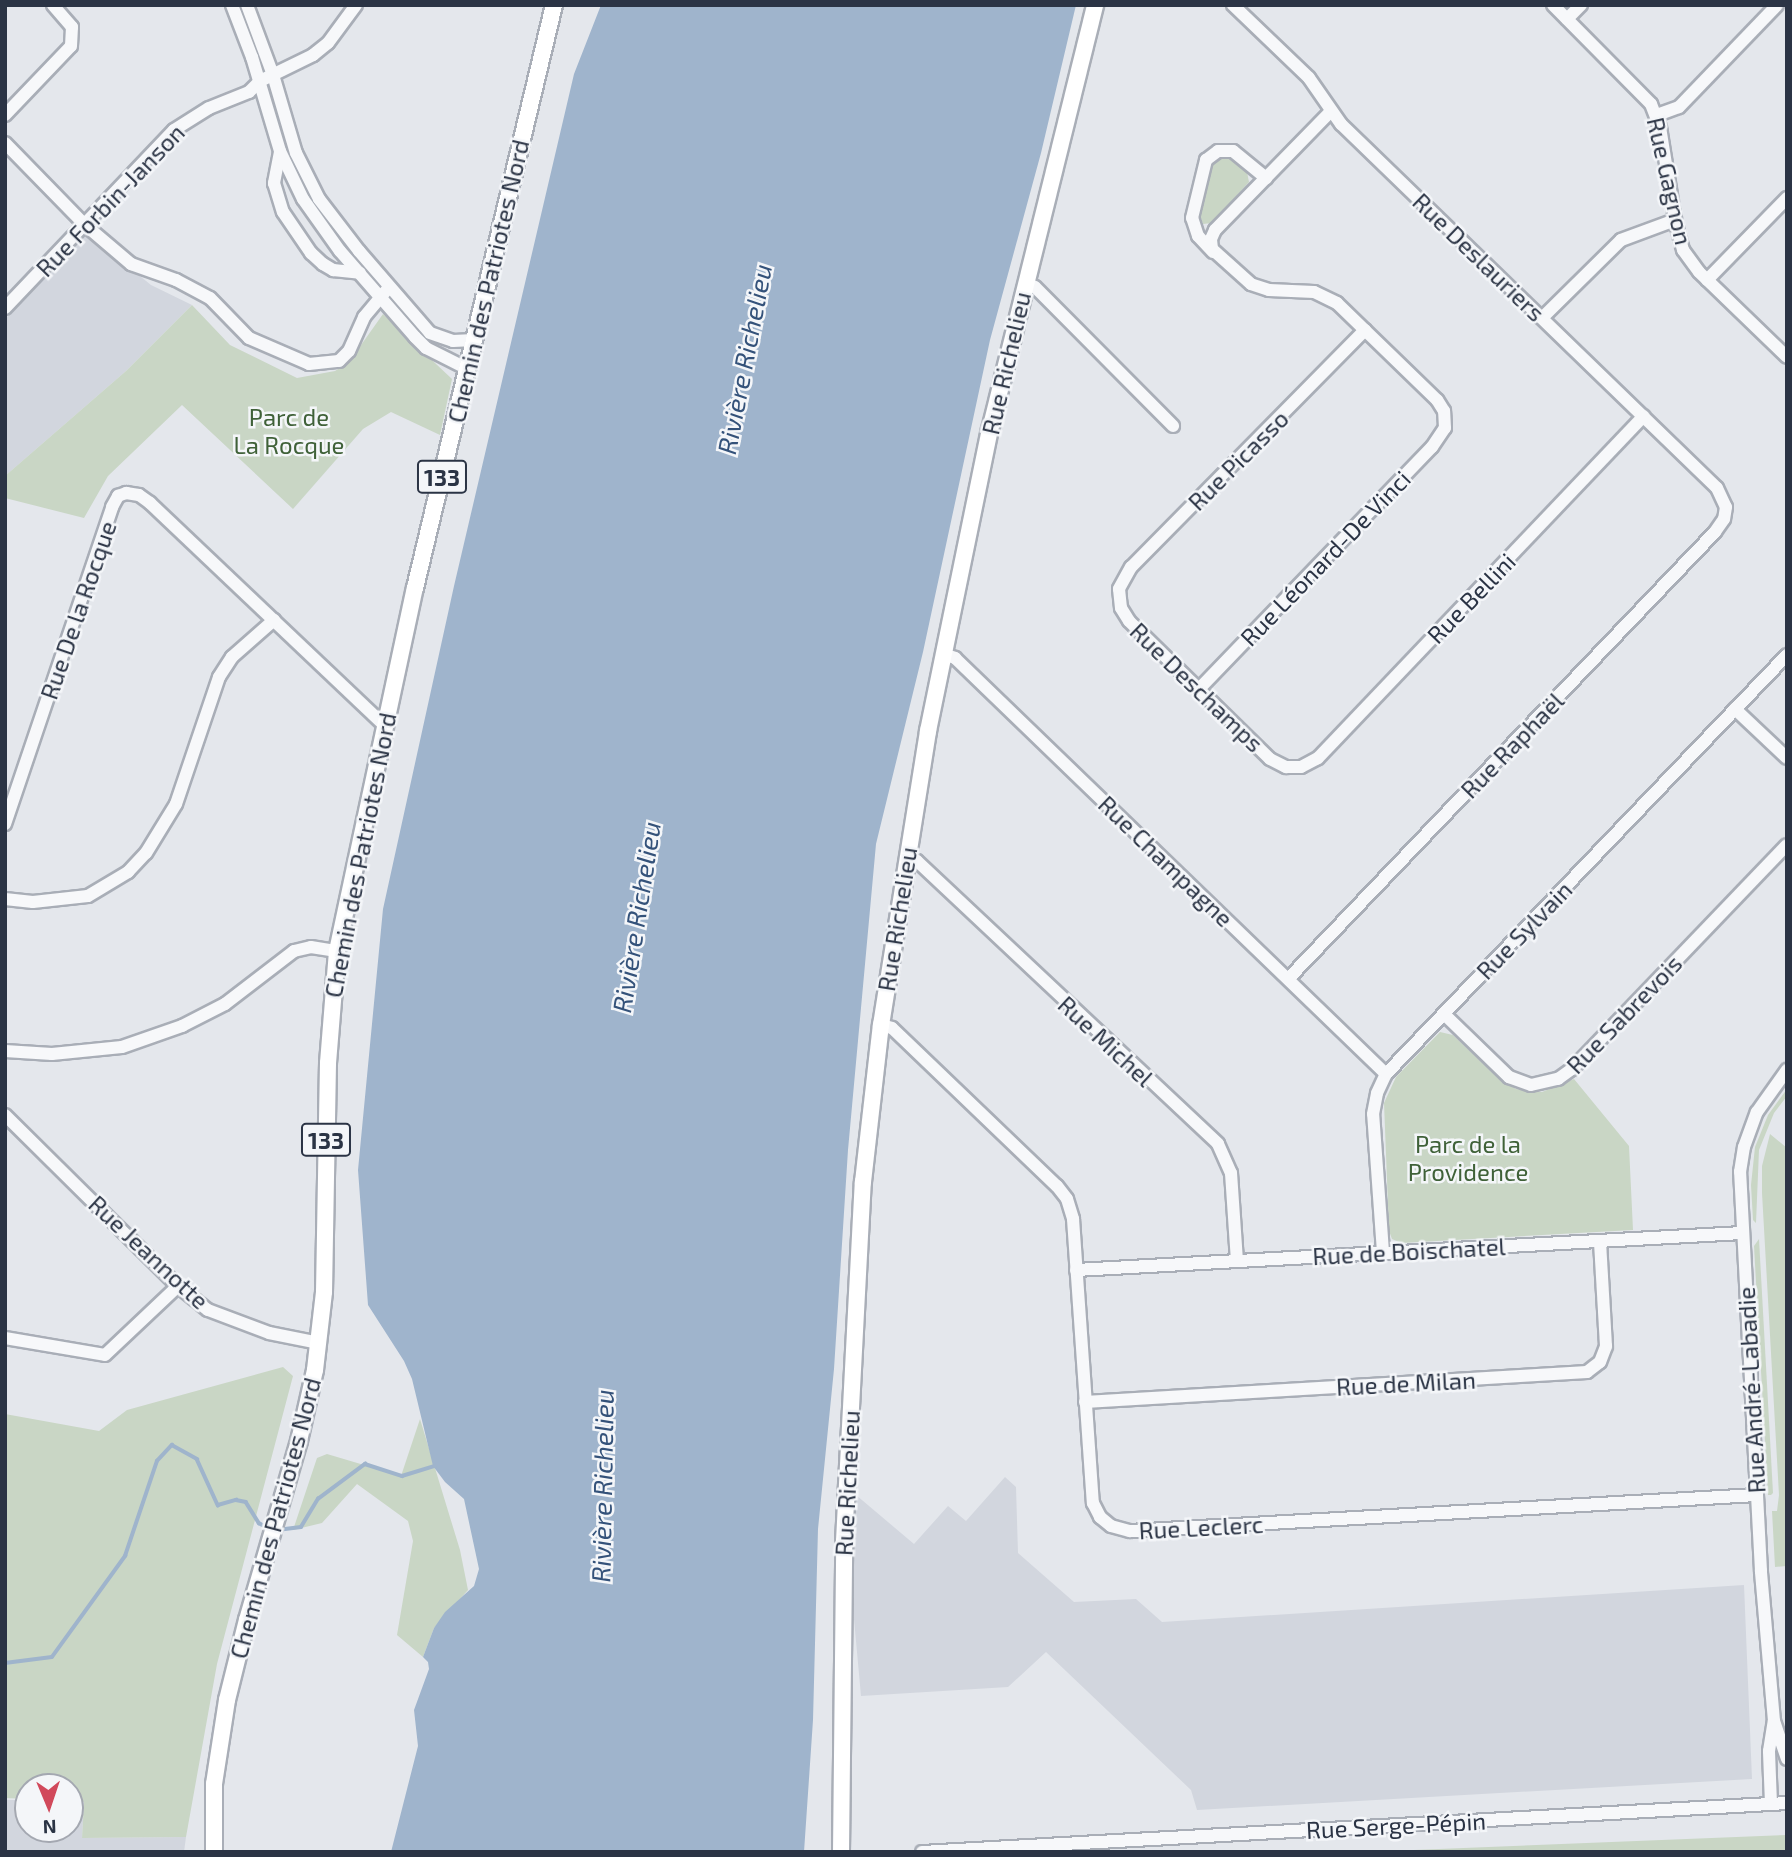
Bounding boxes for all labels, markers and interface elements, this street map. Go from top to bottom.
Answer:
street label: Rue Gagnon [1641,114,1699,248]
street label: Rue Forbin-Janson [30,118,190,282]
street label: Chemin des Patriotes Nord [441,137,535,425]
street label: Rue Deslauriers [1407,187,1551,327]
water label: Rivière Richelieu [710,261,778,457]
street label: Rue Richelieu [976,289,1036,437]
park label: Parc de La Rocque [233,403,345,459]
street label: Rue Picasso [1182,404,1294,516]
road number: 133 [416,457,468,496]
street label: Rue Léonard-De Vinci [1234,464,1416,652]
street label: Rue De la Rocque [34,517,122,703]
street label: Rue Bellini [1421,547,1521,649]
street label: Rue Deschamps [1125,616,1269,758]
street label: Rue Raphaël [1454,686,1570,804]
street label: Chemin des Patriotes Nord [318,710,402,1000]
street label: Rue Champagne [1093,790,1239,932]
water label: Rivière Richelieu [605,819,667,1015]
street label: Rue Richelieu [871,845,923,993]
street label: Rue Sylvain [1470,875,1578,985]
street label: Rue Sabrevois [1560,949,1688,1079]
street label: Rue Michel [1052,990,1160,1092]
road number: 133 [300,1120,352,1160]
park label: Parc de la Providence [1408,1130,1528,1186]
street label: Rue Jeannotte [83,1189,215,1315]
street label: Rue de Boischatel [1312,1232,1506,1270]
street label: Rue André-Labadie [1731,1286,1771,1494]
street label: Rue de Milan [1335,1365,1477,1401]
street label: Chemin des Patriotes Nord [224,1374,326,1662]
water label: Rivière Richelieu [585,1389,619,1583]
street label: Rue Richelieu [829,1409,865,1557]
street label: Rue Leclerc [1138,1509,1264,1545]
north arrow [14,1773,84,1843]
street label: Rue Serge-Pépin [1305,1806,1487,1844]
text: N [42,1816,57,1839]

